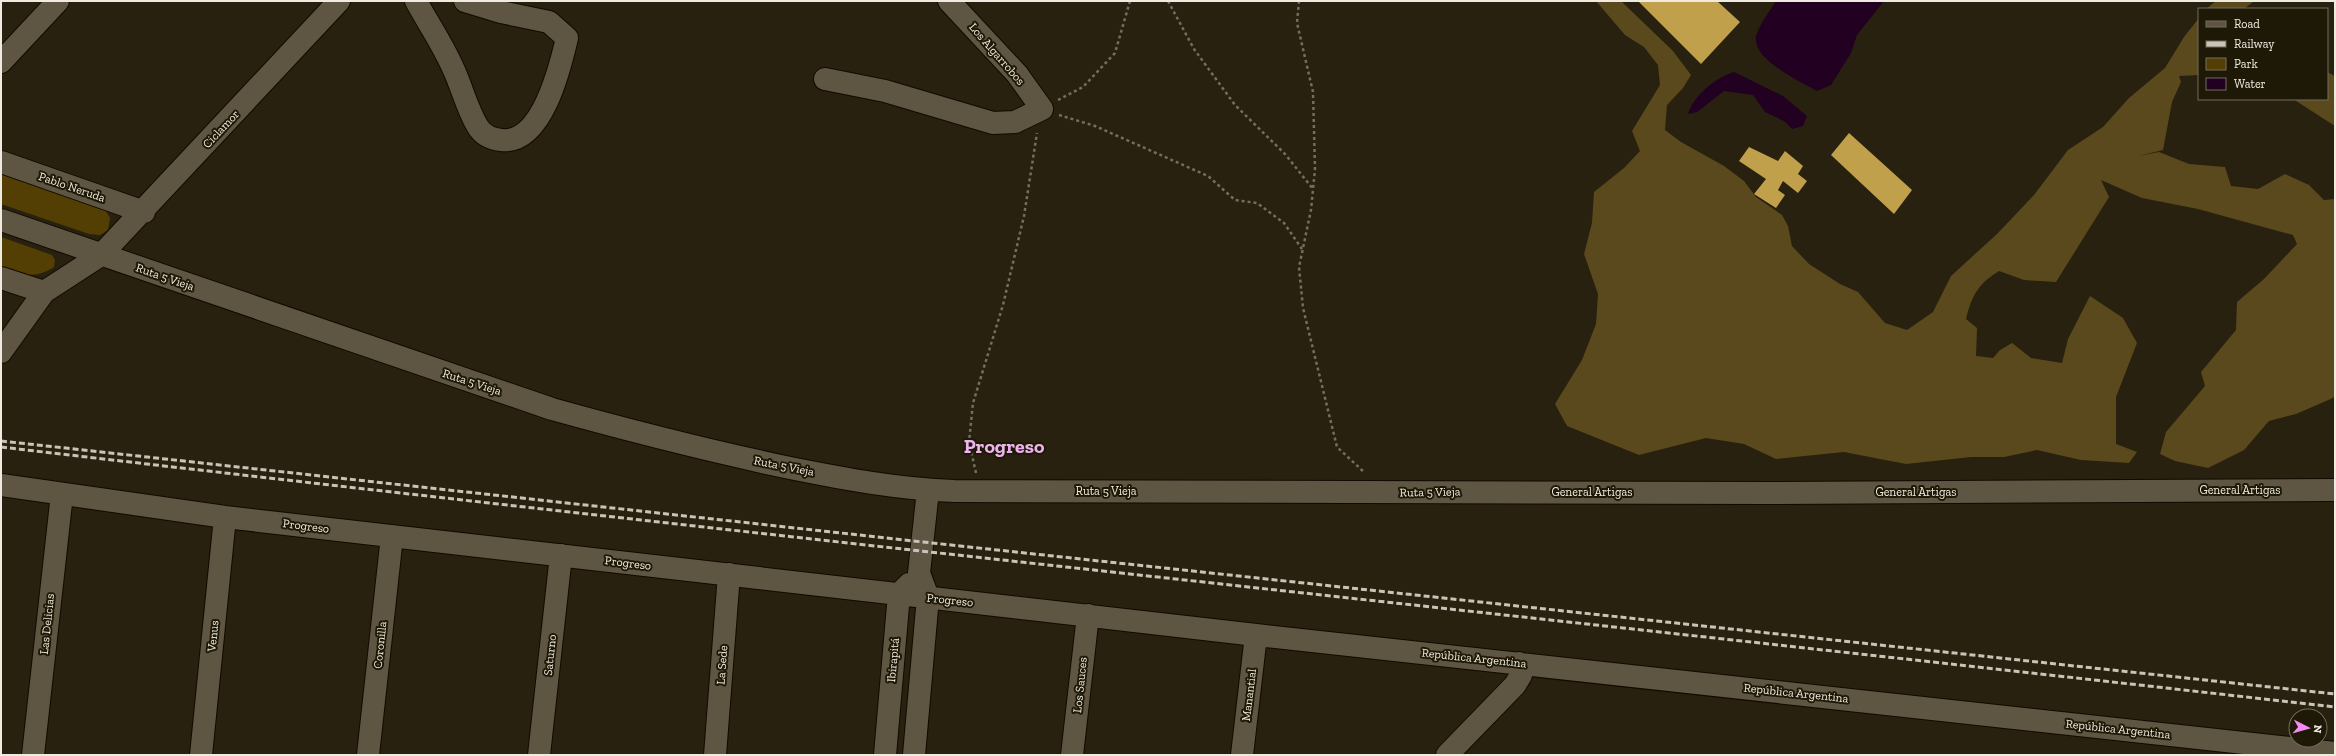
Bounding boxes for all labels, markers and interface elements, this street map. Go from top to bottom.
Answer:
legend [2198,8,2328,100]
text: Road [2234,17,2260,31]
street label: Los Algarrobos [966,20,1028,88]
text: Railway [2234,37,2275,51]
text: Park [2234,57,2259,71]
text: Water [2234,77,2266,91]
street label: Ciclamor [200,107,242,151]
street label: Pablo Neruda [37,169,107,205]
street label: Ruta 5 Vieja [134,260,196,295]
street label: Ruta 5 Vieja [441,366,503,399]
district label: Progreso [964,434,1045,458]
street label: Ruta 5 Vieja [753,453,815,480]
street label: General Artigas [2199,483,2281,497]
street label: Ruta 5 Vieja [1076,484,1137,499]
street label: Ruta 5 Vieja [1399,484,1461,501]
street label: General Artigas [1551,485,1633,499]
street label: General Artigas [1875,485,1957,499]
street label: Progreso [282,516,330,536]
street label: Progreso [604,553,652,573]
street label: Progreso [926,591,974,609]
street label: Las Delicias [37,593,57,655]
street label: Venus [204,620,222,653]
street label: Coronilla [371,620,389,669]
street label: Saturno [541,634,559,676]
street label: Ibirapitá [884,637,902,683]
street label: La Sede [714,645,730,685]
street label: República Argentina [1421,646,1527,670]
street label: Los Sauces [1070,656,1090,714]
street label: Manantial [1239,668,1259,722]
street label: República Argentina [1743,681,1849,705]
north arrow [2288,708,2328,748]
street label: República Argentina [2065,717,2171,741]
text: N [2310,724,2324,734]

